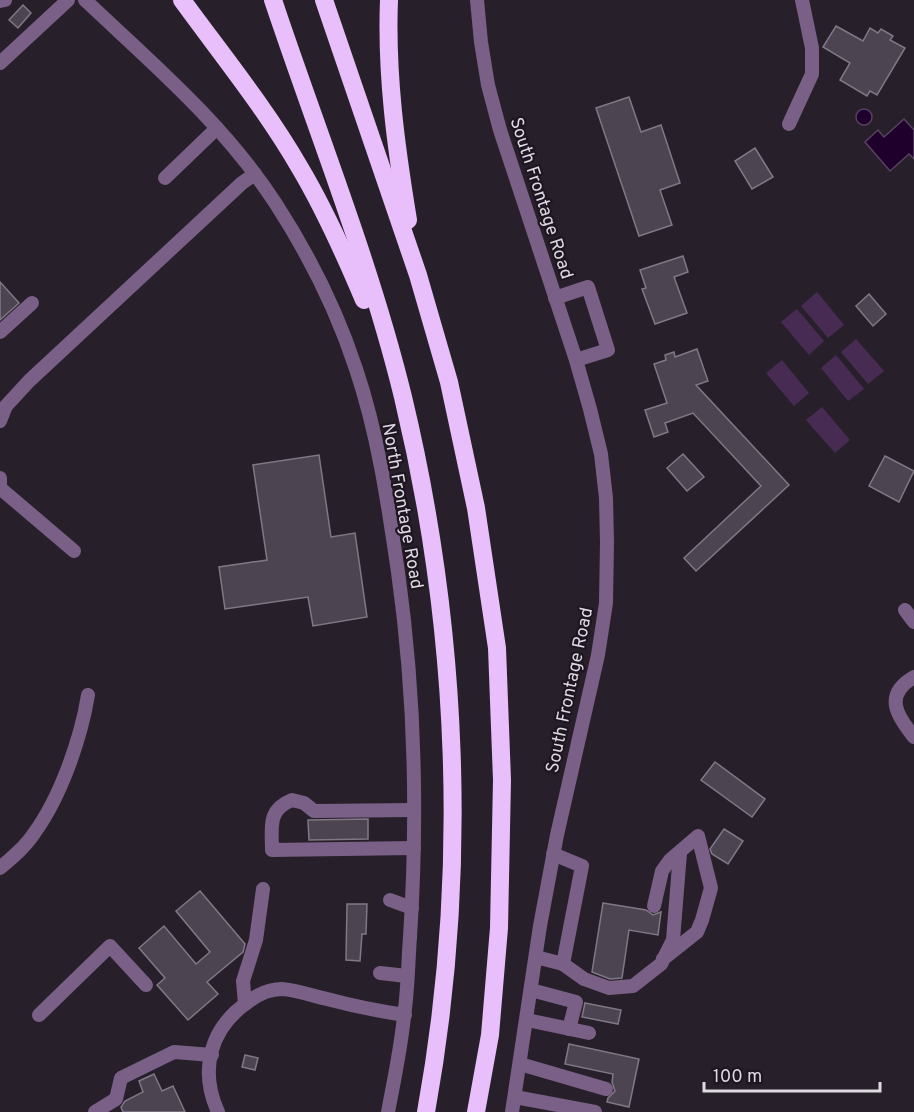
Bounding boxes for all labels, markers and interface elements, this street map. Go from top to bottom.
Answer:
street label: South Frontage Road [504,115,578,282]
street label: North Frontage Road [376,422,427,591]
street label: South Frontage Road [542,605,599,775]
scale bar [704,1055,880,1093]
text: 100 m [713,1066,762,1089]

